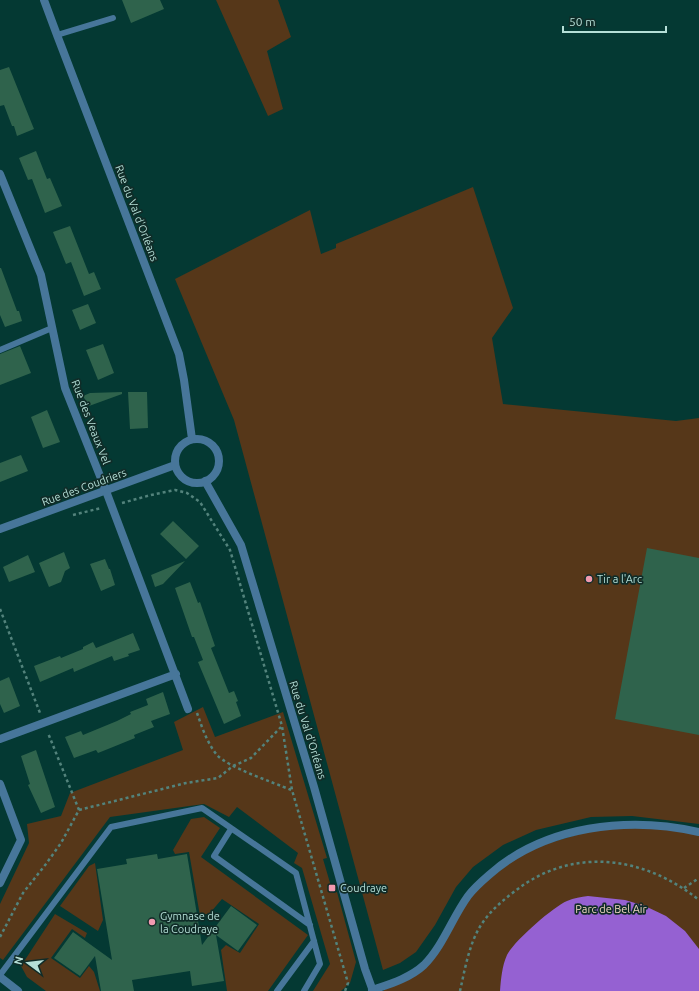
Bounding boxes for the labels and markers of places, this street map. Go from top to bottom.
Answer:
place label: Tir a l'Arc [597,573,642,585]
marker: Tir a l'Arc [584,574,594,584]
place label: Coudraye [340,882,387,894]
marker: Coudraye [327,883,337,893]
place label: Gymnase de la Coudraye [160,910,220,935]
marker: Gymnase de la Coudraye [147,917,157,927]

